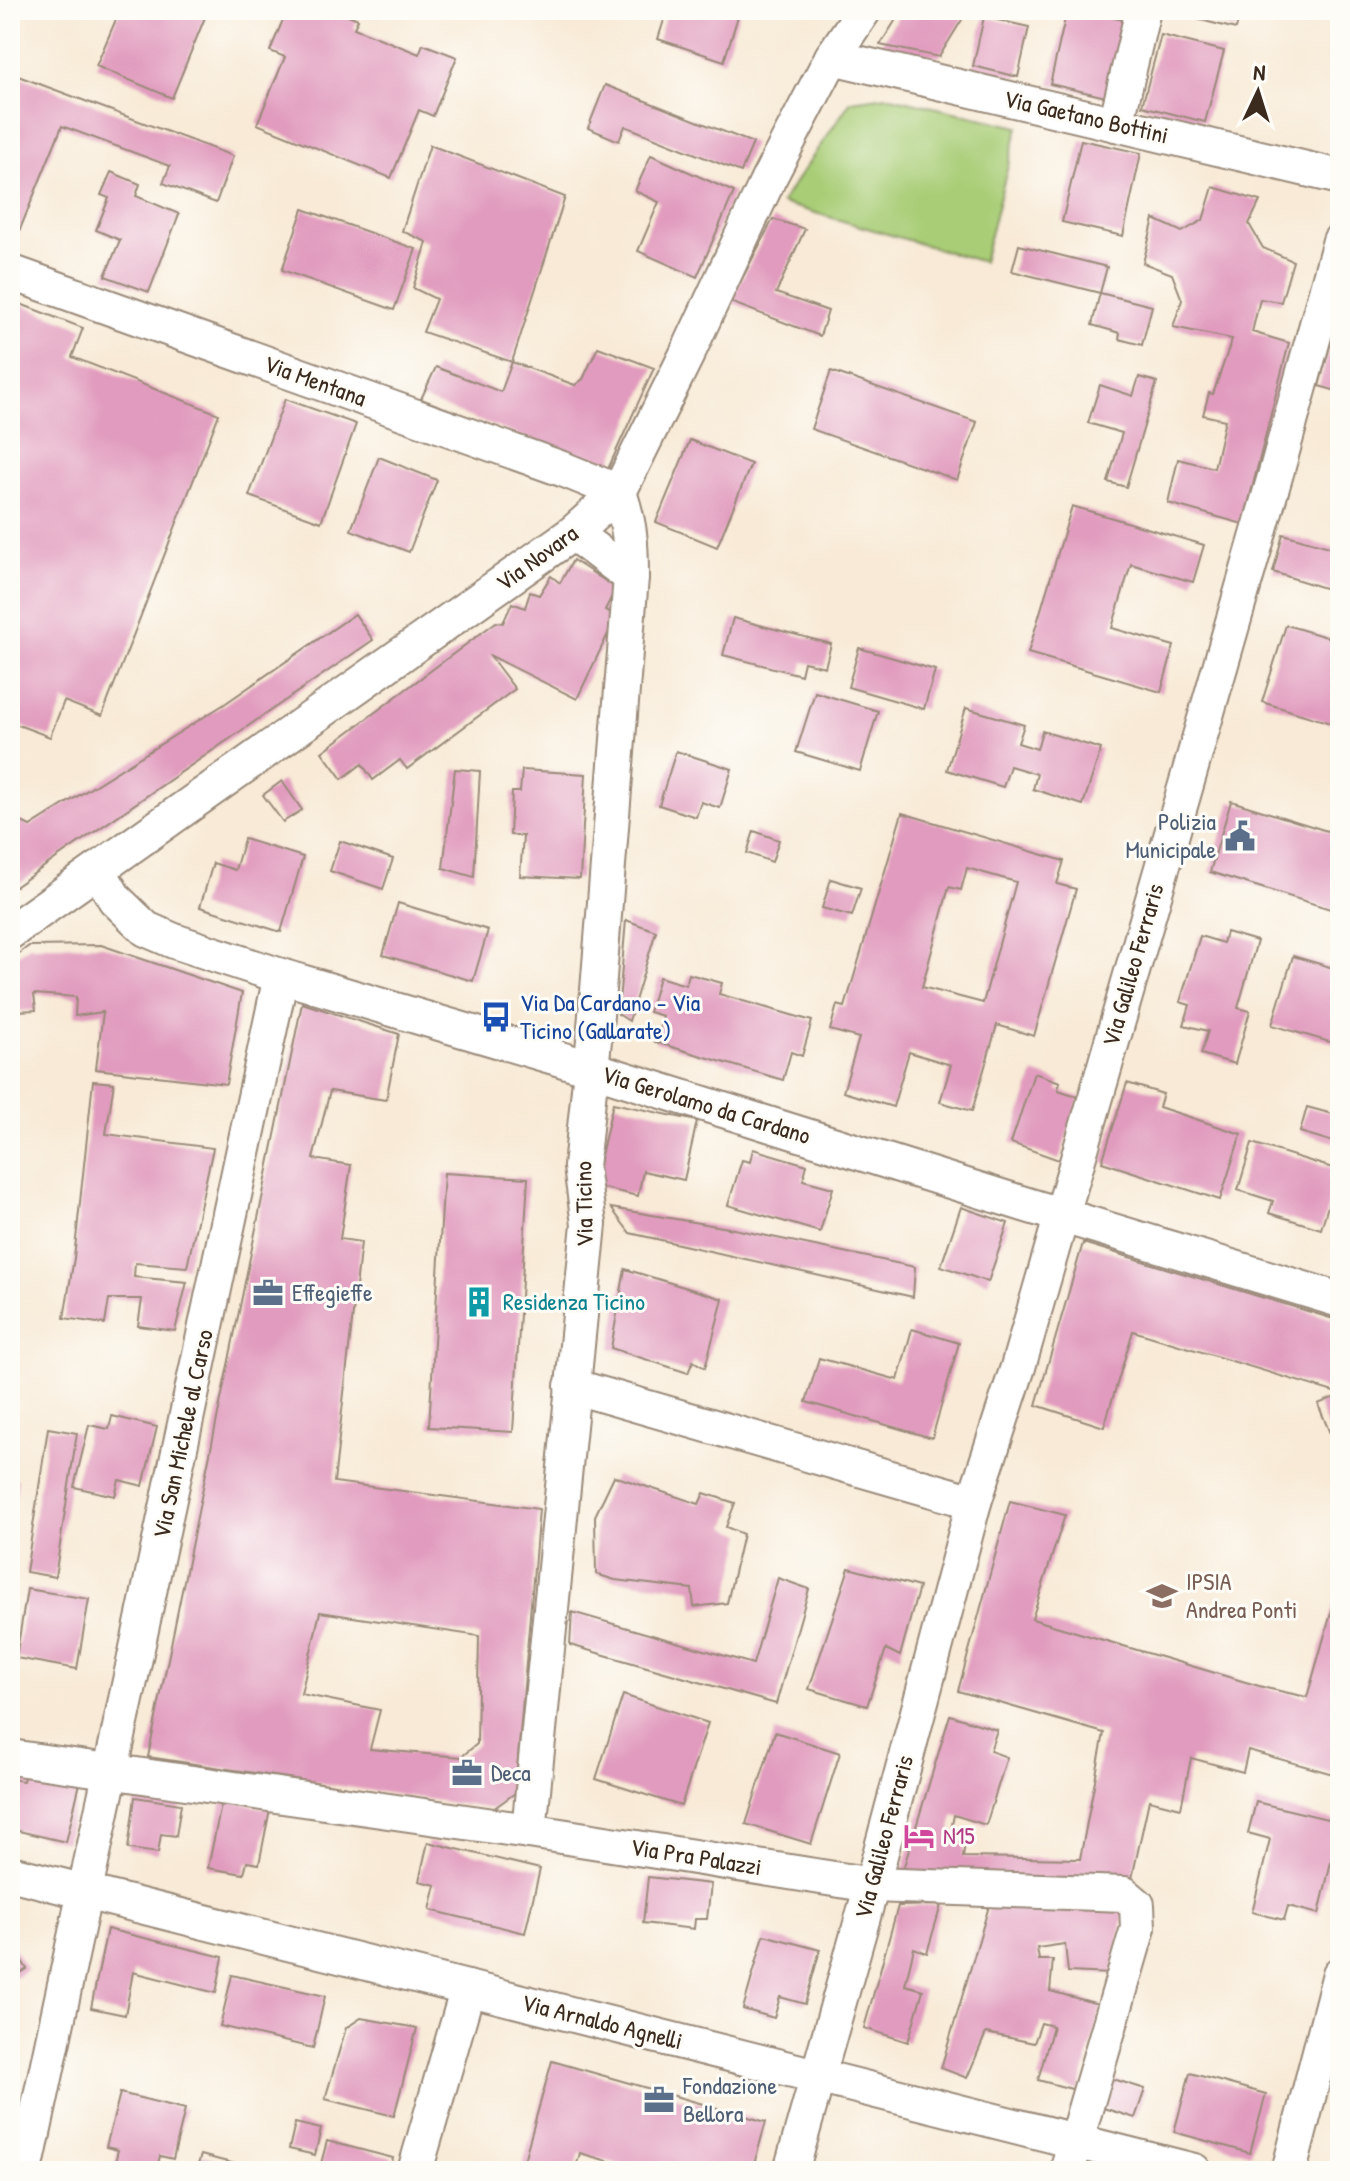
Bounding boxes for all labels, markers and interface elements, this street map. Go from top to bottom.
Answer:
north arrow [1218,52,1298,132]
text: N [1253,57,1267,87]
street label: Via Gaetano Bottini [1001,82,1172,151]
street label: Via Mentana [260,347,371,413]
street label: Via Novara [489,517,584,598]
place label: Polizia Municipale [1126,805,1216,865]
public building icon: Polizia Municipale [1223,819,1257,853]
street label: Via Galileo Ferraris [1094,880,1171,1050]
place label: Via Da Cardano - Via Ticino (Gallarate) [520,986,700,1046]
bus stop icon: Via Da Cardano - Via Ticino (Gallarate) [479,1000,513,1034]
street label: Via Gerolamo da Cardano [598,1057,815,1151]
street label: Via Ticino [566,1161,600,1247]
office icon: Effegieffe [251,1276,285,1310]
place label: Effegieffe [292,1276,373,1308]
building icon: Residenza Ticino [462,1285,496,1319]
place label: Residenza Ticino [503,1285,645,1317]
street label: Via San Michele al Carso [144,1326,220,1541]
place label: IPSIA Andrea Ponti [1186,1565,1297,1625]
school or university icon: IPSIA Andrea Ponti [1145,1579,1179,1613]
street label: Via Galileo Ferraris [846,1752,920,1922]
office icon: Deca [450,1756,484,1790]
place label: Deca [491,1756,531,1788]
hotel icon: N15 [902,1819,936,1853]
place label: N15 [943,1819,975,1851]
street label: Via Pra Palazzi [628,1830,764,1882]
street label: Via Arnaldo Agnelli [519,1986,686,2056]
place label: Fondazione Bellora [682,2069,777,2129]
office icon: Fondazione Bellora [642,2083,676,2117]

